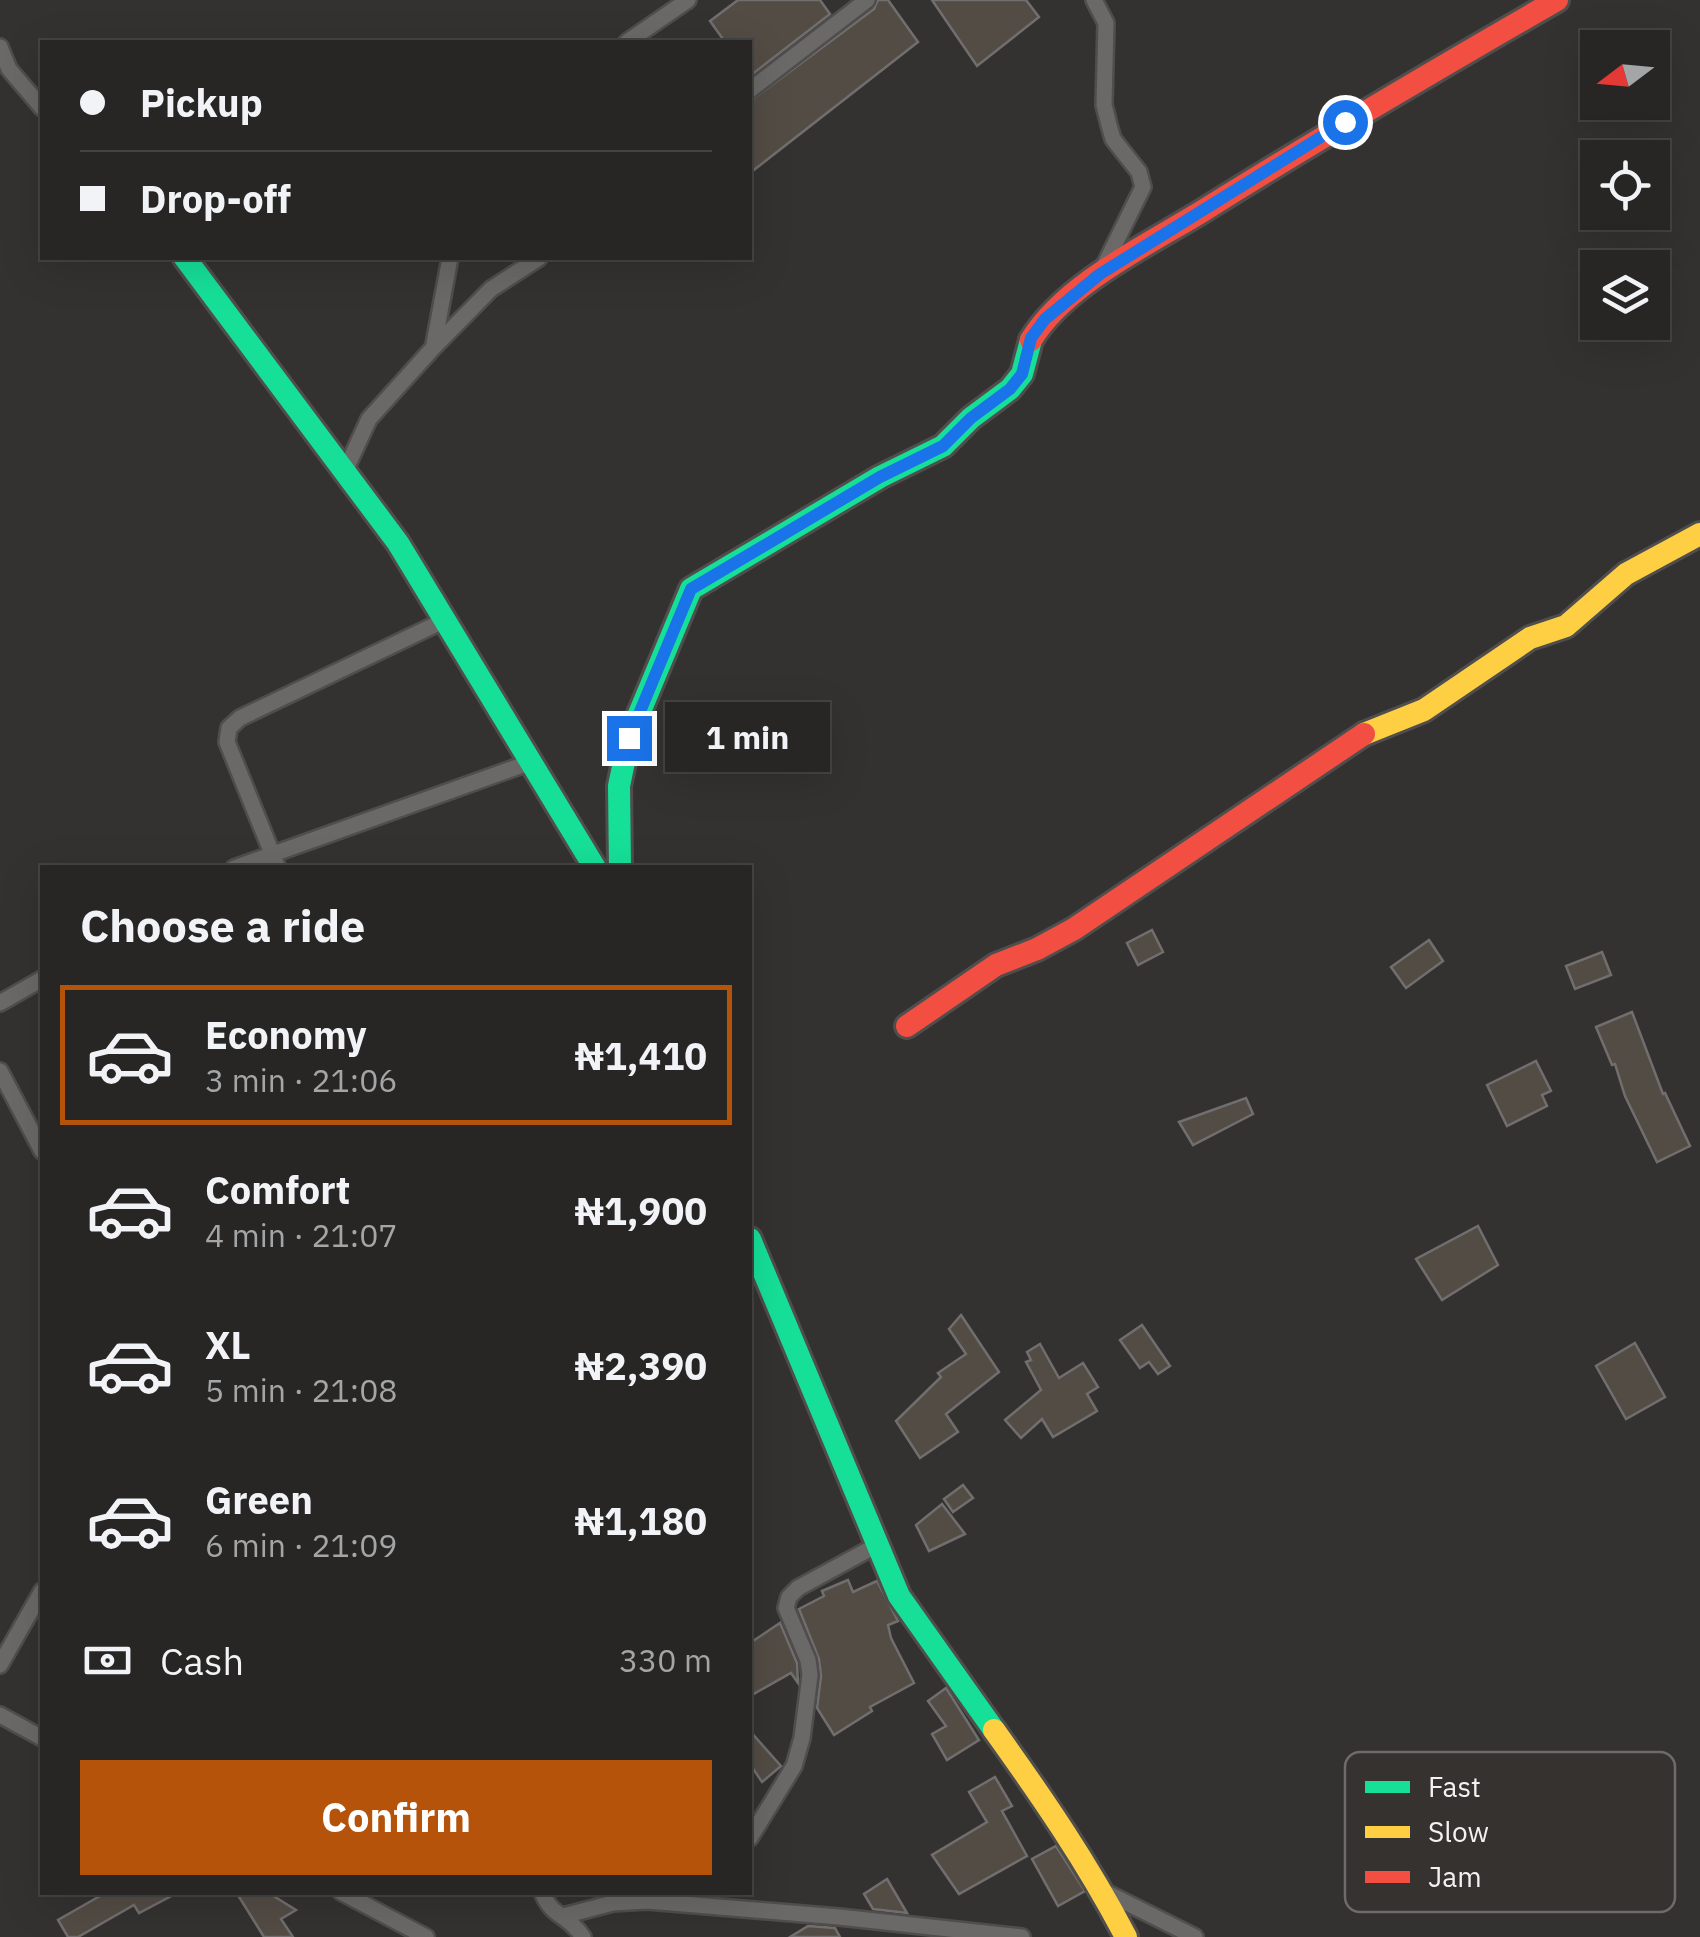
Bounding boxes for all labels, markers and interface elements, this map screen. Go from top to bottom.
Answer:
north arrow [1580,30,1670,120]
map controls [1580,30,1670,340]
text: Pickup [140,78,263,127]
route start [1323,100,1368,145]
button: locate [1580,140,1670,230]
text: Drop-off [140,174,291,223]
button: layers [1580,250,1670,340]
callout: 1 min [664,703,829,773]
route end [607,716,652,761]
text: 1 min [706,716,789,758]
text: Choose a ride [80,896,365,954]
icon: car [85,1010,175,1100]
text: Economy [205,1010,367,1059]
text: ₦1,410 [575,1031,707,1080]
text: 3 min · 21:06 [205,1059,398,1101]
icon: car [85,1165,175,1255]
text: Comfort [205,1165,350,1214]
text: ₦1,900 [575,1186,707,1235]
text: 4 min · 21:07 [205,1214,398,1256]
icon: car [85,1320,175,1410]
text: XL [205,1320,251,1369]
text: ₦2,390 [575,1341,707,1390]
text: 5 min · 21:08 [205,1369,398,1411]
icon: car [85,1475,175,1565]
text: Green [205,1475,313,1524]
text: ₦1,180 [575,1496,707,1545]
text: 6 min · 21:09 [205,1524,398,1566]
icon: cash [80,1633,135,1688]
text: Cash [160,1636,244,1685]
text: 330 m [619,1639,712,1681]
legend [1345,1752,1675,1912]
button: Confirm [80,1760,712,1875]
text: Fast [1428,1768,1481,1805]
text: Slow [1428,1813,1489,1850]
text: Jam [1428,1858,1482,1895]

